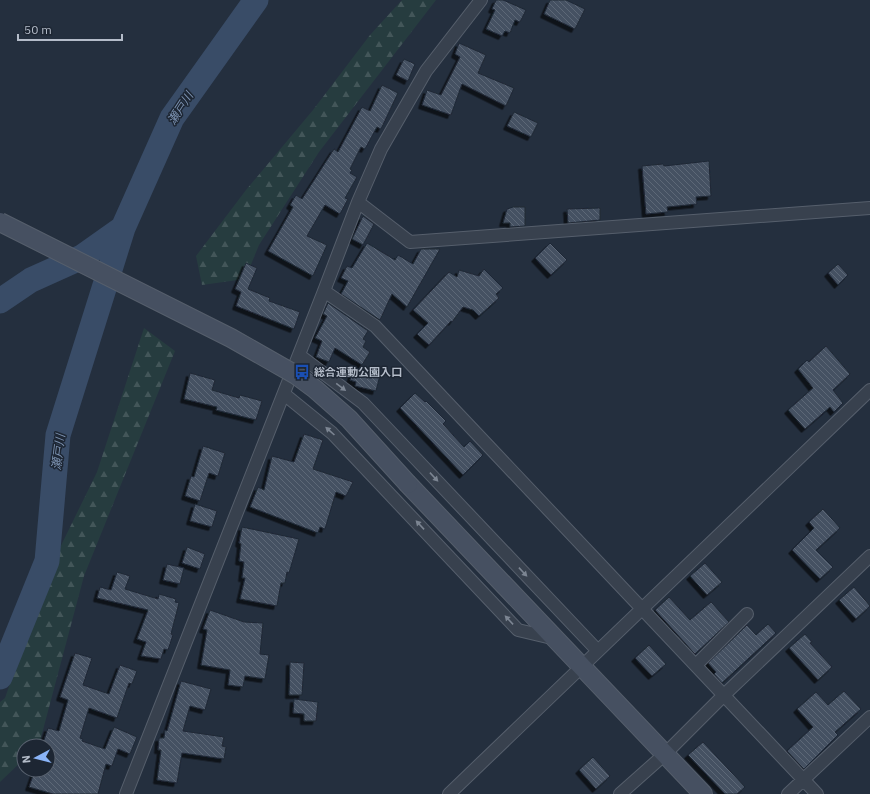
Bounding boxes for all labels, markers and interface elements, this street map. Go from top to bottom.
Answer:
scale bar [18,16,122,42]
text: 50 m [24,22,52,37]
water label: 瀬戸川 [164,87,197,127]
bus stop icon: 総合運動公園入口 [293,363,311,381]
place label: 総合運動公園入口 [314,365,402,379]
one-way arrow [336,382,347,391]
one-way arrow [325,427,335,436]
water label: 瀬戸川 [48,431,68,471]
one-way arrow [429,472,439,482]
one-way arrow [416,521,425,530]
one-way arrow [518,567,528,577]
one-way arrow [504,615,514,625]
north arrow [16,738,56,778]
text: N [19,754,34,764]

